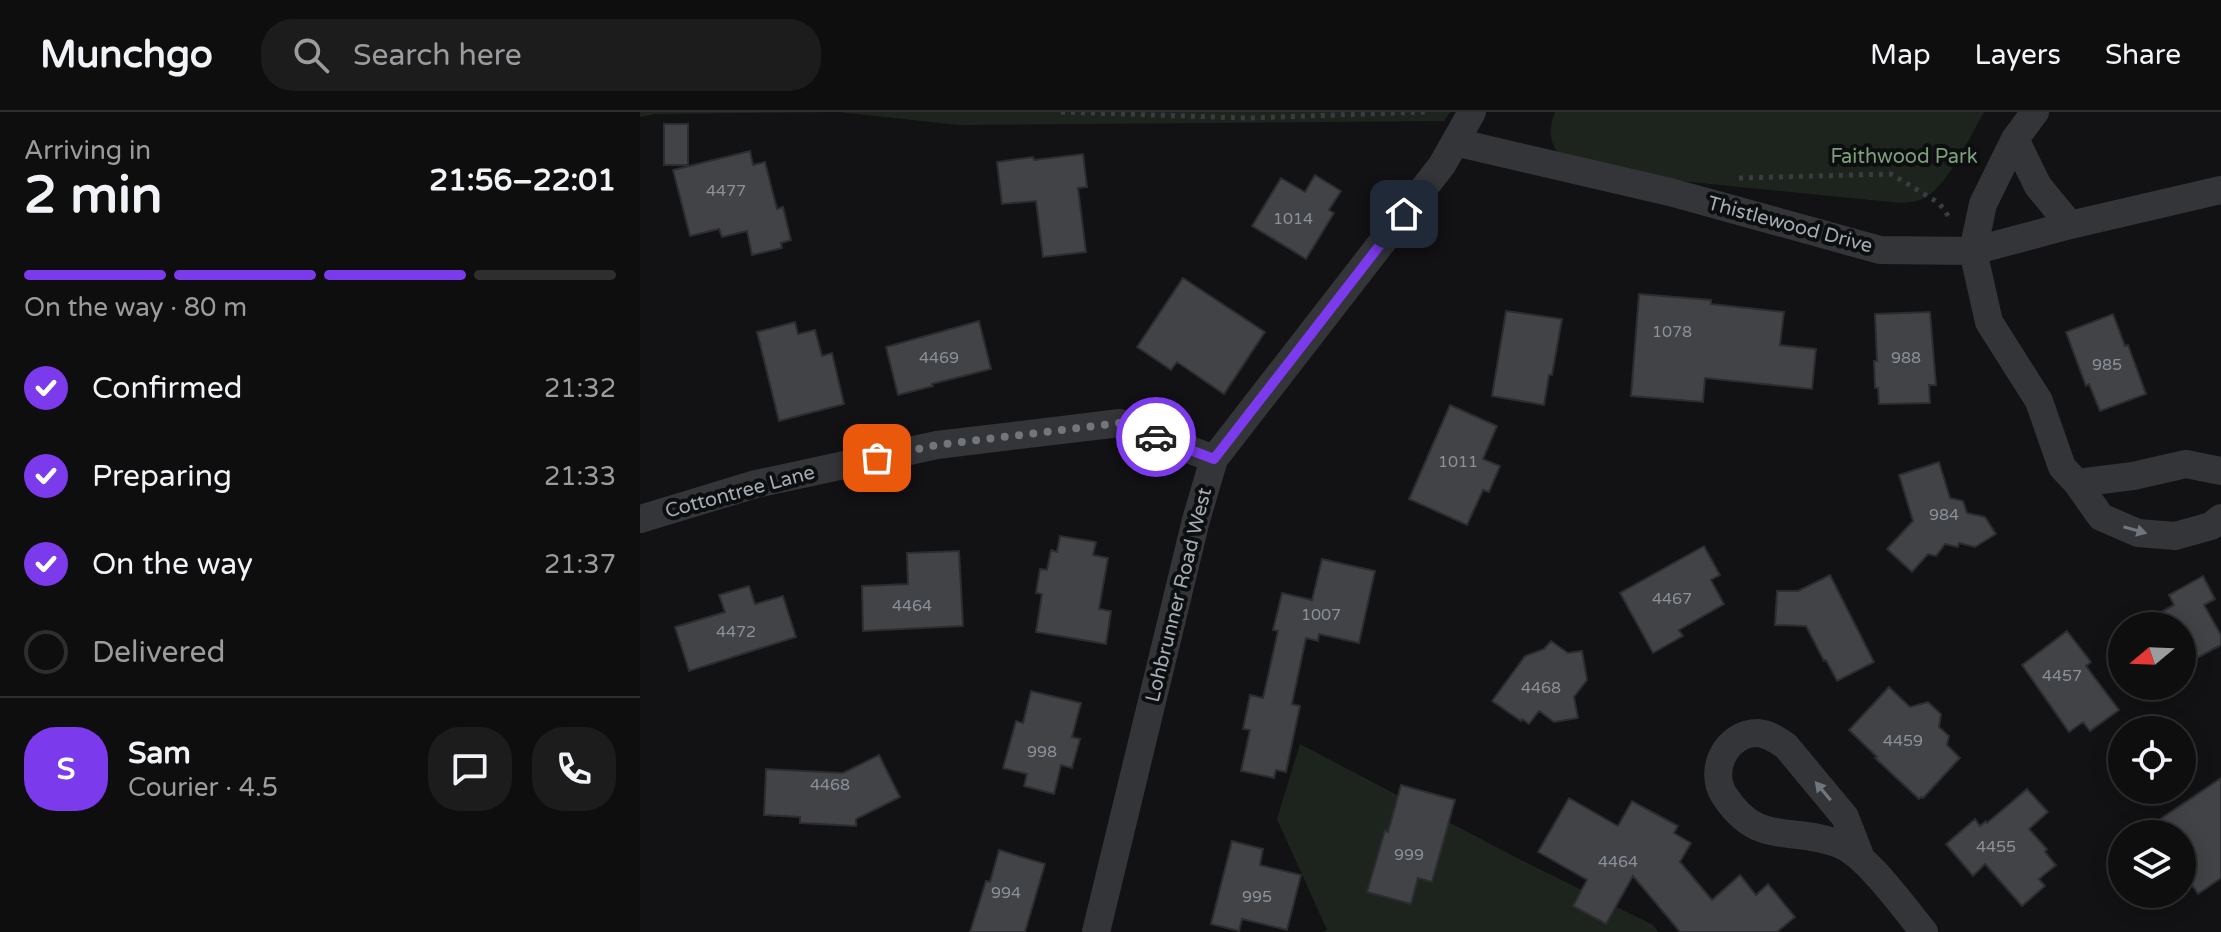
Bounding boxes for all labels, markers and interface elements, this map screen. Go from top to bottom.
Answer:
search box [261,19,821,91]
text: Munchgo [40,32,213,78]
icon: search [289,33,333,77]
text: Search here [353,37,522,74]
text: Map [1870,38,1931,72]
text: Layers [1975,38,2061,72]
text: Share [2105,38,2181,72]
text: Arriving in [24,135,151,166]
park label: Faithwood Park [1830,145,1978,169]
text: 21:56–22:01 [429,162,616,199]
text: 2 min [24,164,163,227]
pin [1370,180,1438,248]
house number: 4477 [706,181,746,201]
street label: Thistlewood Drive [1705,191,1875,259]
icon: home [1382,192,1426,236]
house number: 1014 [1273,209,1313,229]
text: On the way · 80 m [24,292,247,323]
house number: 1078 [1652,322,1692,342]
house number: 4469 [919,348,959,368]
house number: 988 [1891,348,1921,368]
house number: 985 [2092,355,2122,375]
icon: check [24,366,68,410]
text: Confirmed [92,370,243,407]
text: 21:32 [544,373,616,404]
courier [1116,397,1196,477]
icon: car [1134,415,1178,459]
pin [843,424,911,492]
icon: bag [855,436,899,480]
house number: 1011 [1438,452,1478,472]
icon: check [24,454,68,498]
text: Preparing [92,458,232,495]
street label: Cottontree Lane [663,460,817,524]
text: 21:33 [544,461,616,492]
street label: Lohbrunner Road West [1141,485,1217,705]
house number: 984 [1929,505,1959,525]
one-way arrow [2123,524,2147,537]
icon: check [24,542,68,586]
text: On the way [92,546,253,583]
text: 21:37 [544,549,616,580]
house number: 4467 [1652,589,1692,609]
house number: 4464 [892,596,932,616]
house number: 1007 [1301,605,1341,625]
north arrow [2108,612,2196,700]
map controls [2108,612,2196,908]
house number: 4472 [716,622,756,642]
text: Delivered [92,634,226,671]
house number: 4457 [2042,666,2082,686]
house number: 4468 [1521,678,1561,698]
button: locate [2108,716,2196,804]
button: chat [428,727,512,811]
button: phone [532,727,616,811]
house number: 4459 [1883,731,1923,751]
text: Sam [128,735,191,772]
house number: 998 [1027,742,1057,762]
text: S [57,751,75,788]
text: Courier · 4.5 [128,772,278,803]
house number: 4468 [810,775,850,795]
one-way arrow [1815,781,1832,801]
button: layers [2108,820,2196,908]
house number: 4455 [1976,837,2016,857]
house number: 999 [1394,845,1424,865]
house number: 4464 [1598,852,1638,872]
house number: 994 [991,883,1021,903]
house number: 995 [1242,887,1272,907]

